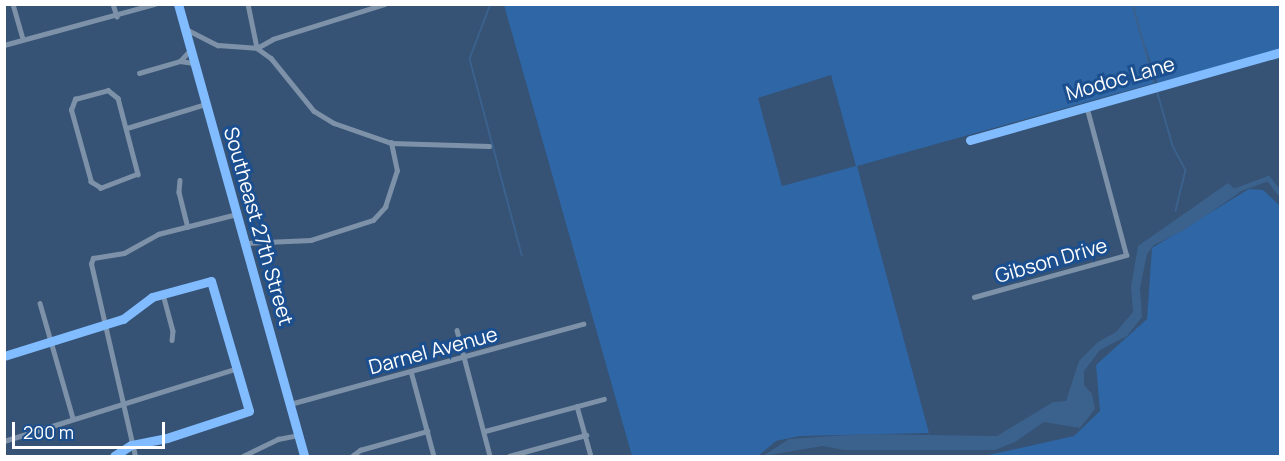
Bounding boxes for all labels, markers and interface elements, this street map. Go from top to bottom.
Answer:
street label: Modoc Lane [1063,51,1177,105]
street label: Southeast 27th Street [219,124,299,328]
street label: Gibson Drive [992,233,1110,287]
street label: Darnel Avenue [366,321,500,379]
scale bar [15,410,168,448]
text: 200 m [23,420,74,444]

